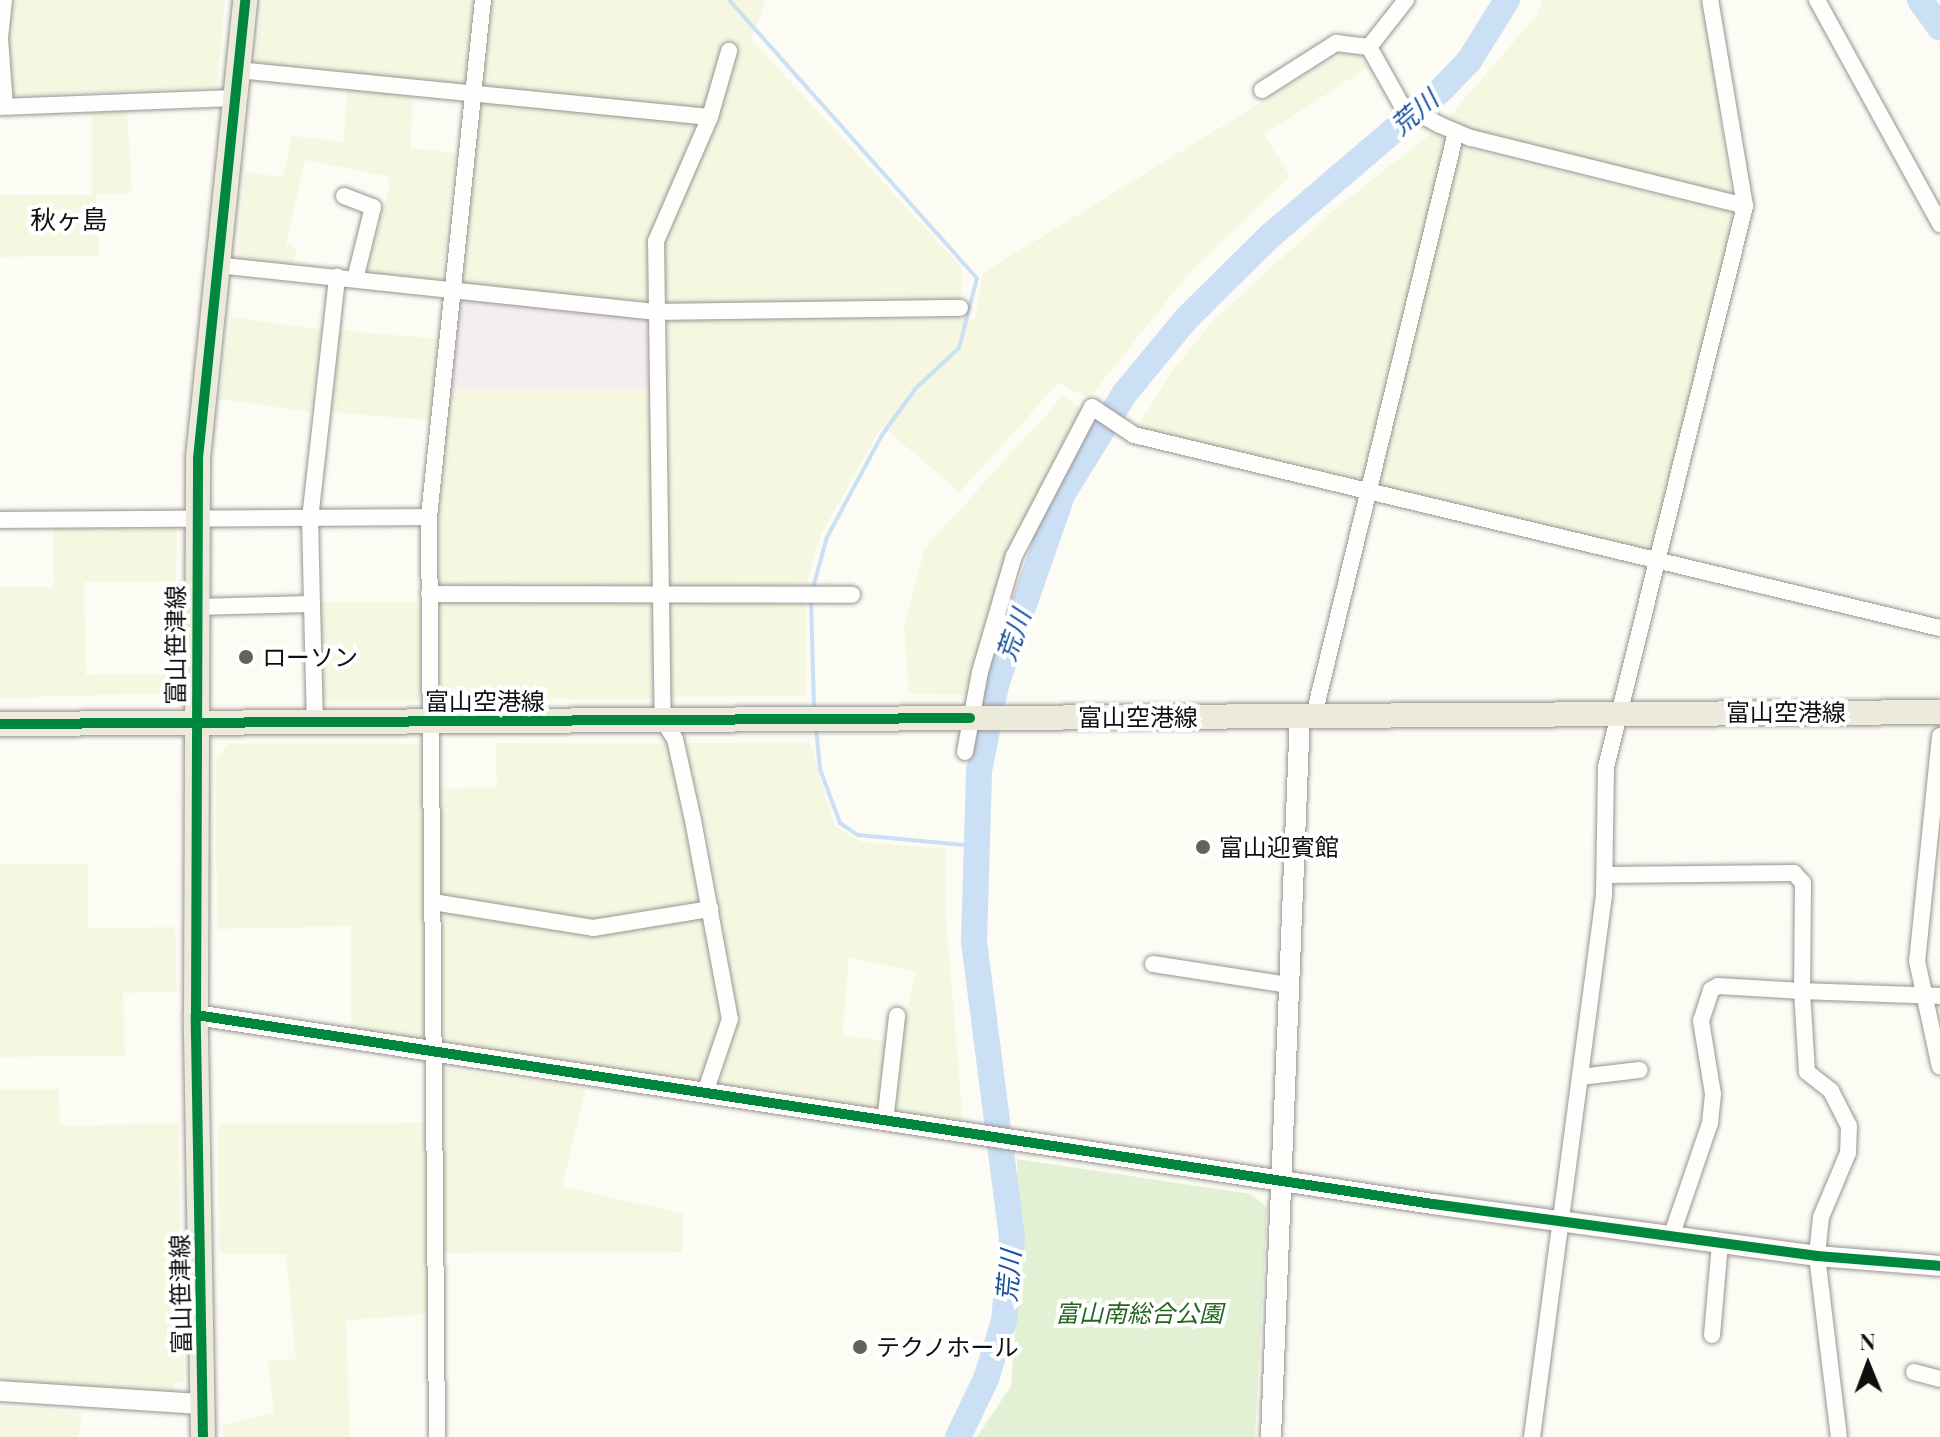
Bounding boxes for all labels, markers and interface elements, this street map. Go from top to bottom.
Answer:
water label: 荒川 [1384,83,1444,141]
district label: 秋ヶ島 [30,203,108,235]
street label: 富山笹津線 [161,585,189,705]
water label: 荒川 [990,605,1036,665]
place label: ローソン [262,643,358,671]
marker: ローソン [237,648,255,666]
street label: 富山空港線 [425,687,545,715]
street label: 富山空港線 [1726,698,1846,726]
street label: 富山空港線 [1078,703,1198,731]
place label: 富山迎賓館 [1219,833,1339,861]
marker: 富山迎賓館 [1194,838,1212,856]
street label: 富山笹津線 [165,1234,195,1354]
water label: 荒川 [990,1249,1026,1303]
park label: 富山南総合公園 [1055,1299,1223,1327]
north arrow [1828,1325,1908,1405]
text: N [1859,1326,1876,1356]
place label: テクノホール [876,1333,1020,1361]
marker: テクノホール [851,1338,869,1356]

